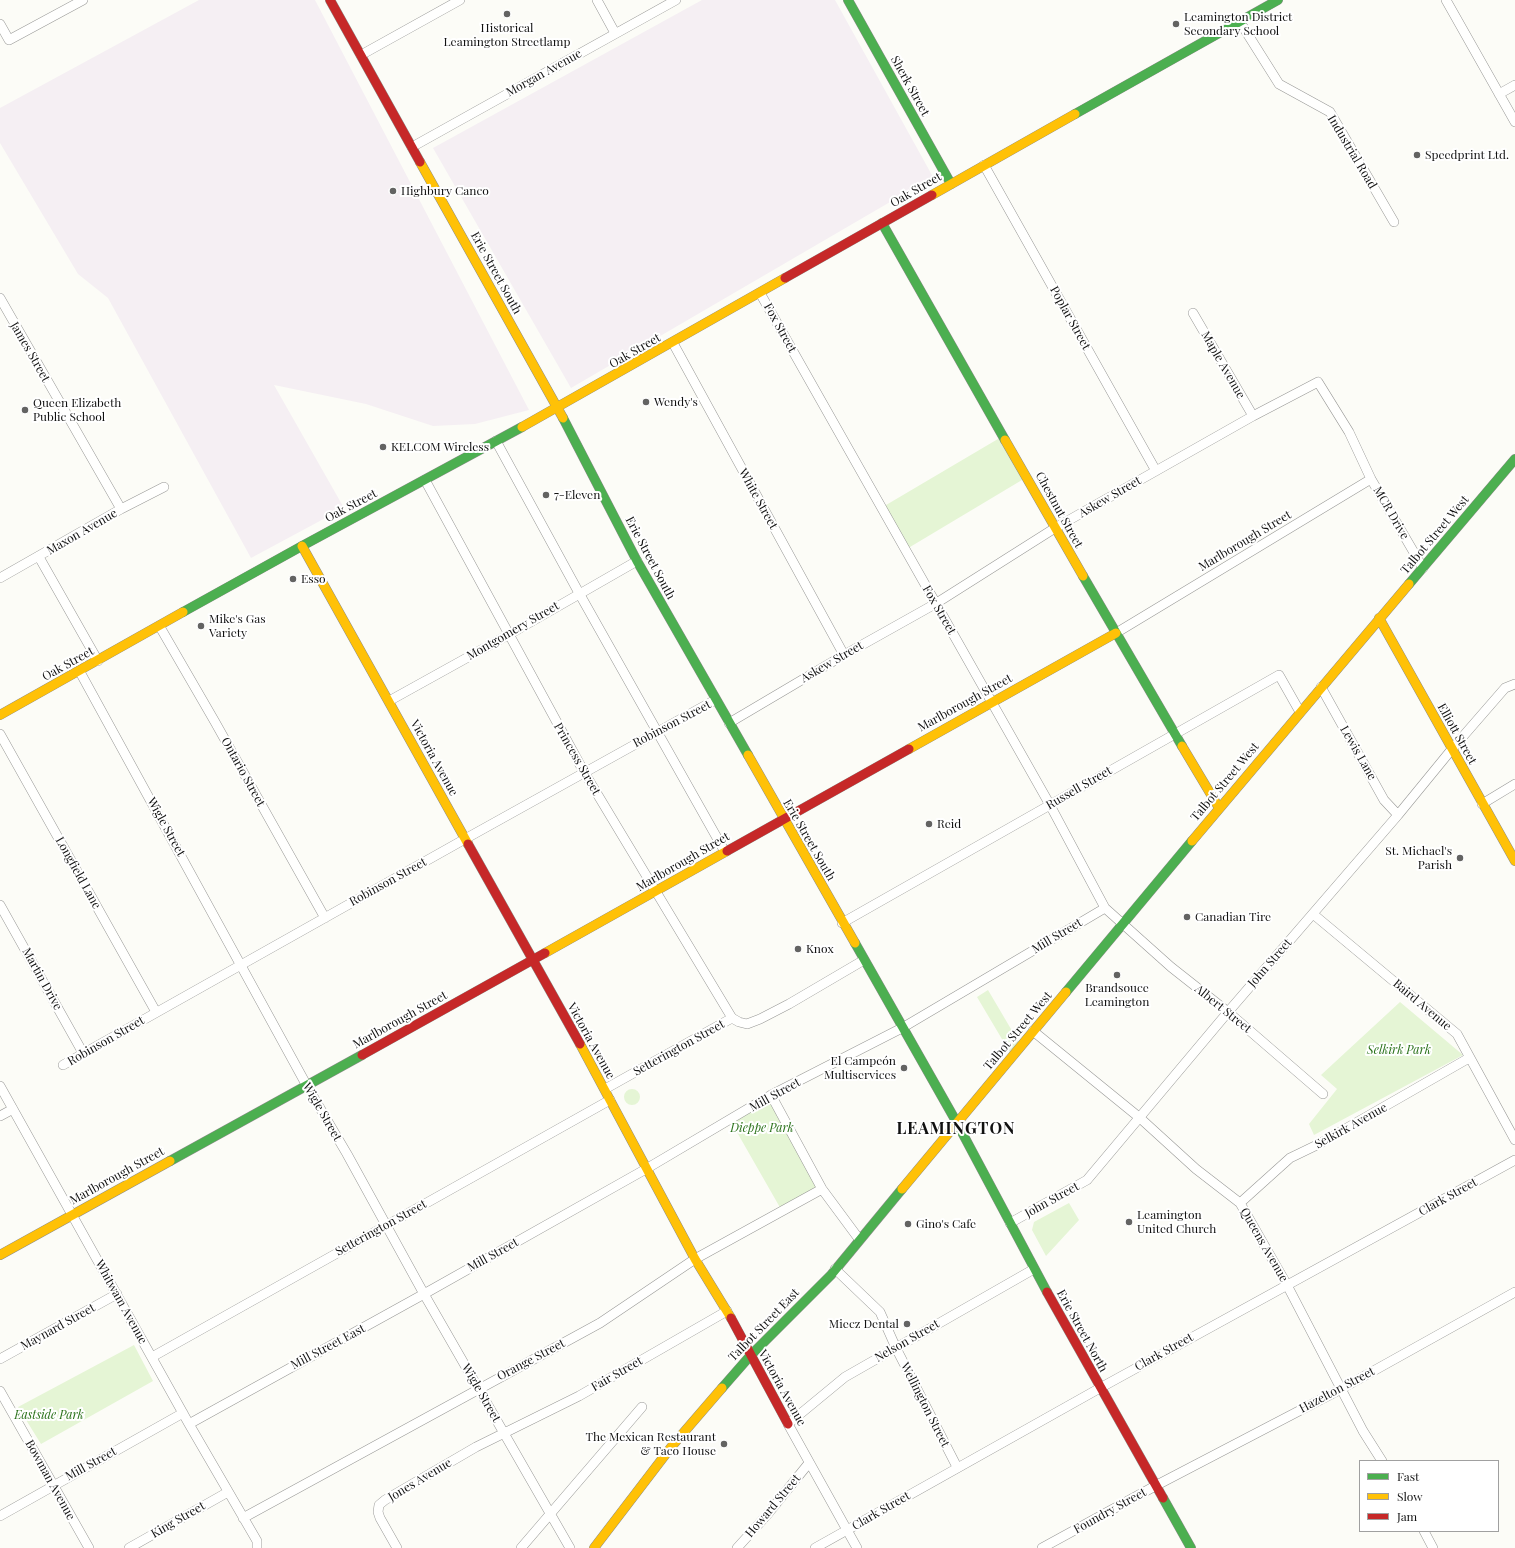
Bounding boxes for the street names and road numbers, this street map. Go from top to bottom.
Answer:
street label: Morgan Avenue [504,46,584,100]
street label: Sherk Street [888,53,932,119]
street label: Industrial Road [1324,113,1380,191]
street label: Oak Street [888,170,944,210]
street label: Erie Street South [467,229,525,317]
street label: Poplar Street [1047,284,1093,352]
street label: Fox Street [761,301,799,355]
street label: James Street [7,319,53,385]
street label: Maple Avenue [1198,329,1248,401]
street label: Oak Street [607,331,663,371]
street label: White Street [735,466,781,532]
street label: Chestnut Street [1032,470,1086,550]
street label: Askew Street [1076,473,1144,521]
street label: MCR Drive [1370,484,1412,542]
street label: Oak Street [323,486,379,526]
street label: Talbot Street West [1398,493,1472,577]
street label: Maxon Avenue [44,506,120,558]
street label: Marlborough Street [1196,508,1294,574]
street label: Erie Street South [622,514,678,602]
street label: Fox Street [919,583,959,637]
street label: Montgomery Street [464,599,562,663]
street label: Askew Street [798,638,866,686]
street label: Oak Street [40,644,96,684]
street label: Marlborough Street [915,671,1015,735]
street label: Robinson Street [631,697,713,751]
street label: Elliott Street [1434,701,1480,767]
street label: Victoria Avenue [407,717,461,799]
street label: Princess Street [551,720,603,798]
street label: Lewis Lane [1337,723,1379,783]
street label: Ontario Street [218,735,268,809]
street label: Talbot Street West [1188,740,1262,824]
street label: Russell Street [1044,763,1114,813]
street label: Wigle Street [144,795,188,859]
street label: Erie Street South [780,797,838,883]
street label: Marlborough Street [634,829,732,895]
street label: Longfield Lane [52,834,104,912]
street label: Robinson Street [347,855,429,909]
street label: Mill Street [1029,915,1085,957]
street label: John Street [1245,936,1295,990]
street label: Martin Drive [19,945,65,1013]
street label: Baird Avenue [1390,976,1454,1034]
street label: Albert Street [1192,982,1254,1036]
street label: Marlborough Street [350,988,450,1052]
street label: Talbot Street West [981,989,1055,1073]
street label: Victoria Avenue [564,1000,618,1082]
street label: Robinson Street [65,1013,147,1069]
street label: Setterington Street [631,1017,727,1079]
street label: Mill Street [747,1075,803,1115]
street label: Wigle Street [300,1080,344,1144]
street label: Selkirk Avenue [1312,1100,1390,1152]
street label: Marlborough Street [67,1144,167,1208]
street label: Clark Street [1416,1175,1480,1219]
street label: John Street [1022,1179,1082,1221]
street label: Setterington Street [333,1197,429,1259]
street label: Queens Avenue [1237,1205,1291,1285]
street label: Mill Street [465,1235,521,1275]
street label: Whitwam Avenue [92,1257,150,1347]
street label: Talbot Street East [726,1286,802,1364]
street label: Erie Street North [1053,1287,1111,1375]
street label: Maynard Street [18,1301,98,1353]
street label: Nelson Street [872,1317,942,1365]
street label: Mill Street East [288,1321,368,1373]
street label: Clark Street [1132,1330,1196,1374]
street label: Orange Street [495,1336,567,1384]
street label: Victoria Avenue [755,1347,809,1429]
street label: Fair Street [589,1354,645,1394]
street label: Wellington Street [897,1360,953,1450]
street label: Wigle Street [459,1361,503,1425]
street label: Hazelton Street [1297,1364,1377,1416]
street label: Bowman Avenue [22,1437,78,1523]
street label: Mill Street [63,1444,119,1484]
street label: Jones Avenue [386,1455,454,1505]
street label: Howard Street [742,1472,804,1540]
street label: Foundry Street [1071,1485,1149,1537]
street label: Clark Street [849,1489,913,1533]
street label: King Street [148,1499,208,1541]

